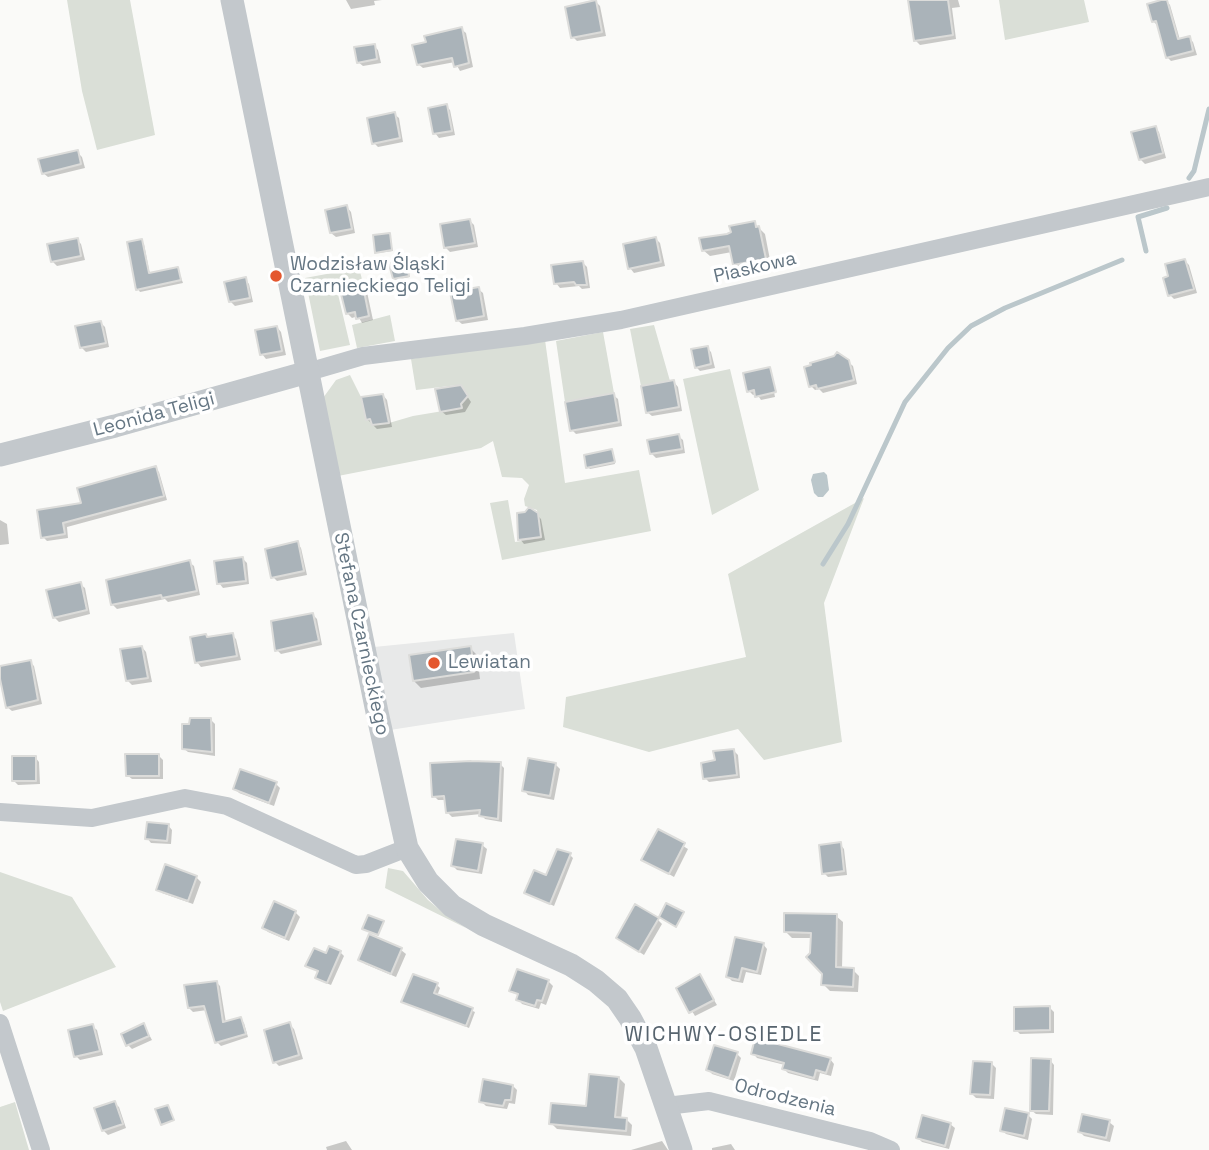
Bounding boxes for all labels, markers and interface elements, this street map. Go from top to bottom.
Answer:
street label: Piaskowa [711,247,799,289]
place label: Wodzisław Śląski Czarnieckiego Teligi [290,254,471,298]
marker: Wodzisław Śląski Czarnieckiego Teligi [268,268,284,284]
street label: Leonida Teligi [91,388,217,442]
street label: Stefana Czarnieckiego [328,531,394,737]
place label: Lewiatan [448,652,531,674]
marker: Lewiatan [426,655,442,671]
district label: WICHWY-OSIEDLE [626,1022,822,1048]
street label: Odrodzenia [732,1074,838,1122]

